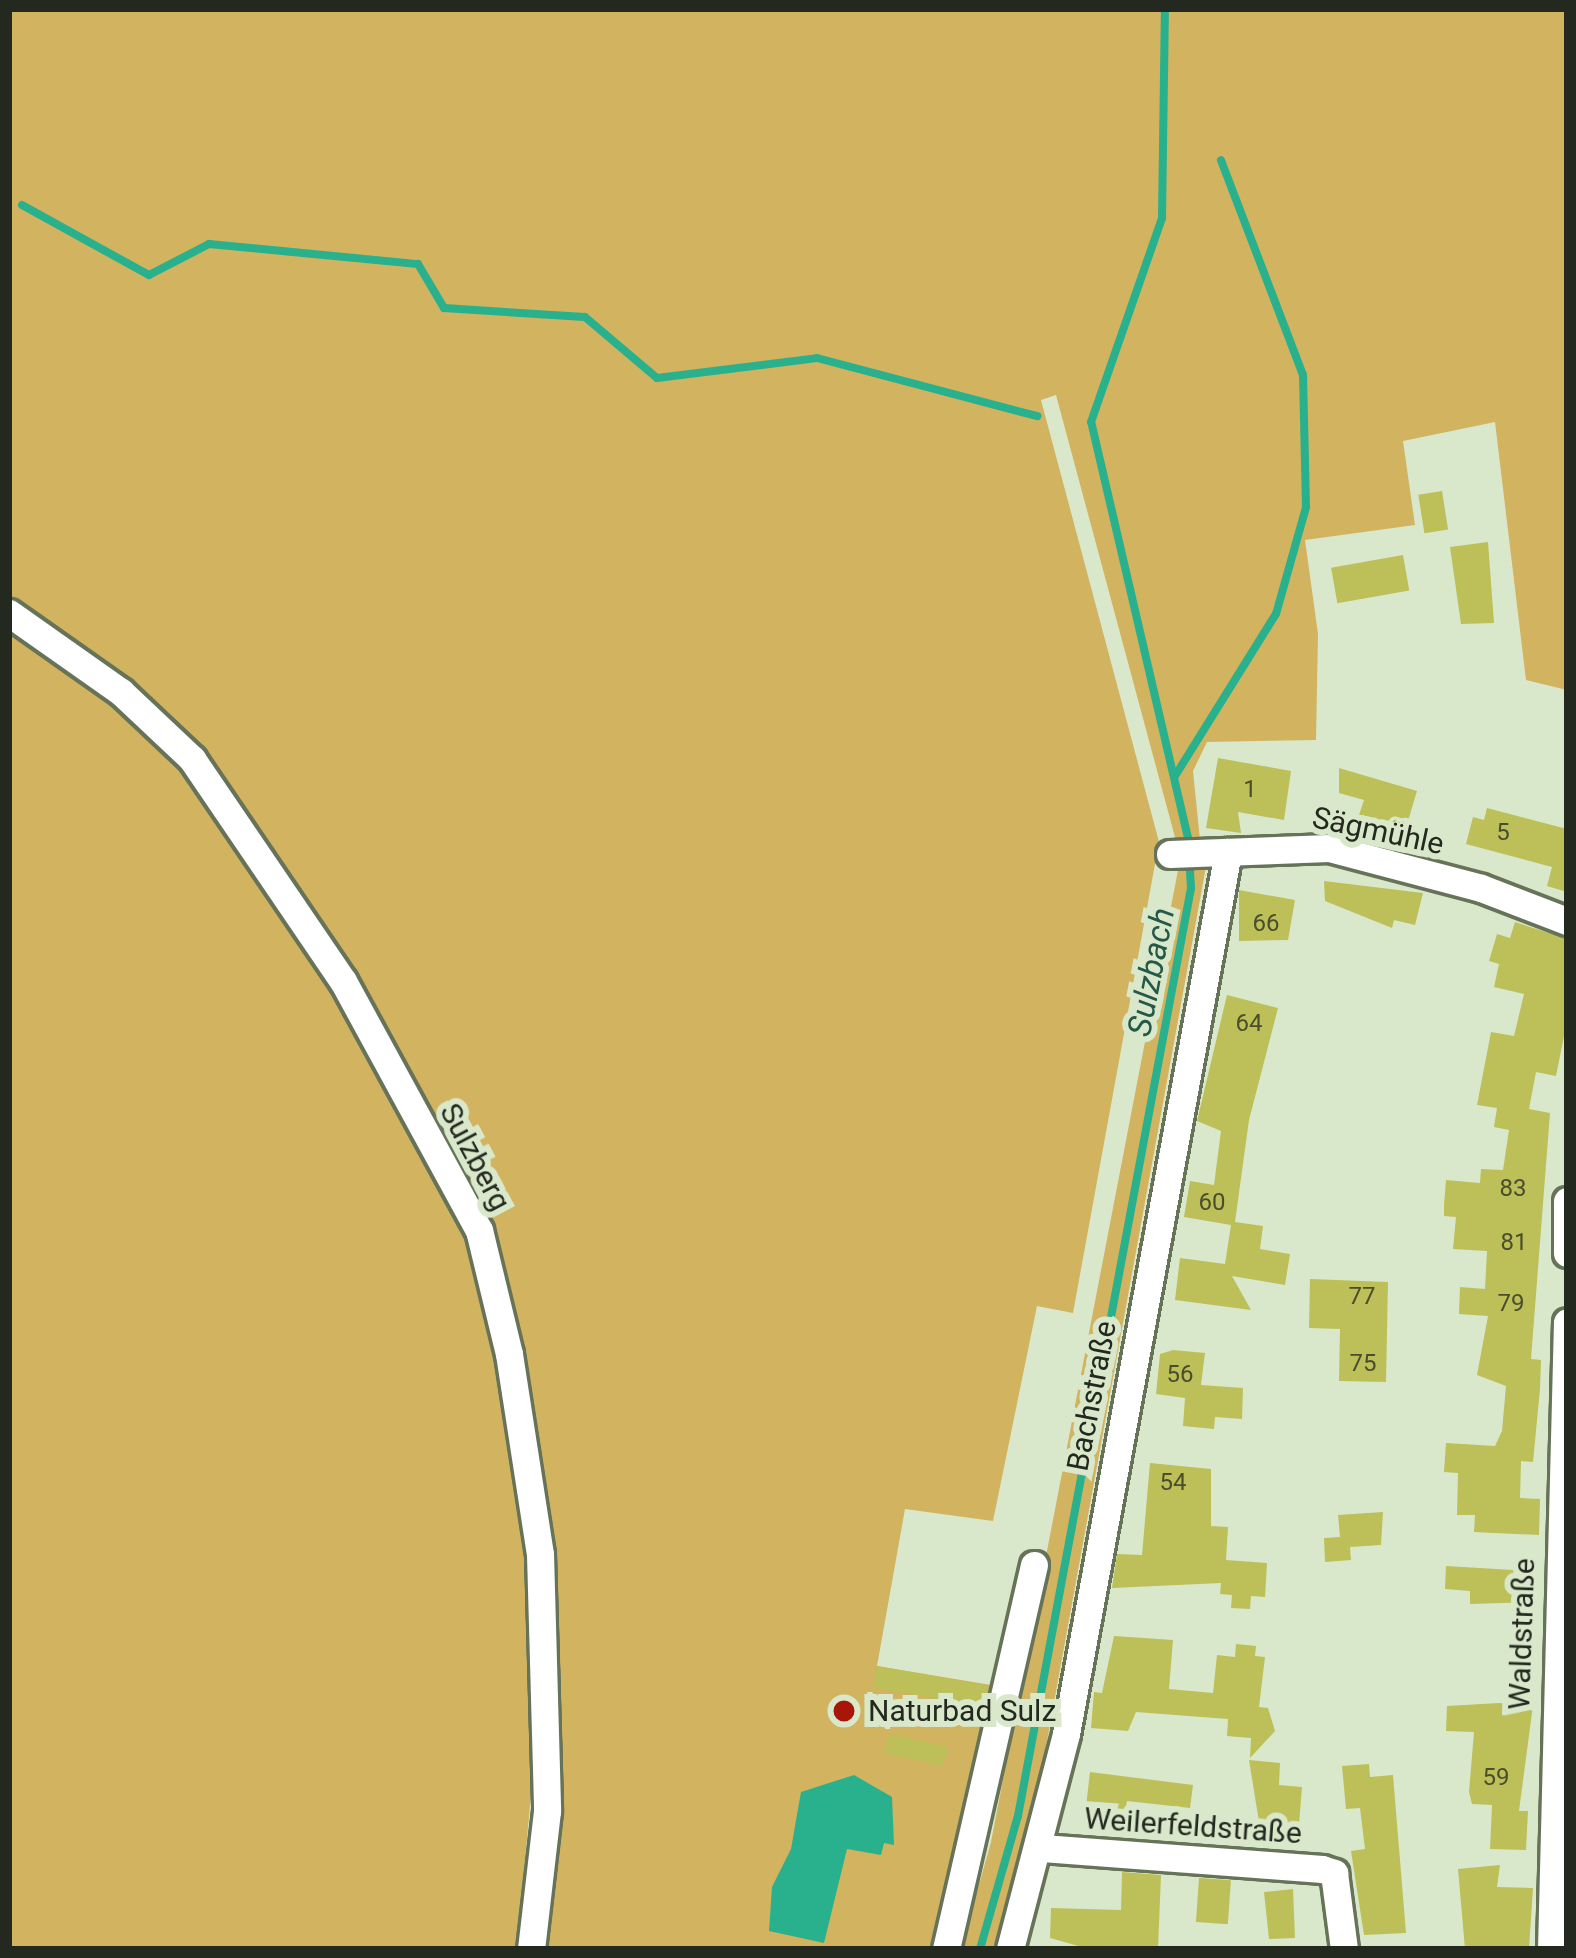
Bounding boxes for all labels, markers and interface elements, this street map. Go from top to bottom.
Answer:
house number: 1 [1243,776,1257,804]
street label: Sägmühle [1309,800,1447,862]
house number: 5 [1496,819,1510,847]
water label: Sulzbach [1119,904,1183,1040]
house number: 66 [1253,910,1279,938]
house number: 64 [1236,1010,1262,1038]
street label: Sulzberg [432,1097,518,1217]
house number: 83 [1500,1175,1526,1203]
house number: 60 [1199,1189,1225,1217]
house number: 81 [1501,1229,1527,1257]
house number: 77 [1349,1283,1375,1311]
house number: 79 [1498,1290,1524,1318]
street label: Bachstraße [1060,1318,1124,1474]
house number: 75 [1350,1350,1376,1378]
house number: 56 [1167,1361,1193,1389]
house number: 54 [1160,1469,1186,1497]
street label: Waldstraße [1501,1558,1543,1710]
place label: Naturbad Sulz [868,1693,1056,1729]
marker: Naturbad Sulz [831,1698,857,1724]
house number: 59 [1483,1764,1509,1792]
street label: Weilerfeldstraße [1083,1800,1303,1852]

